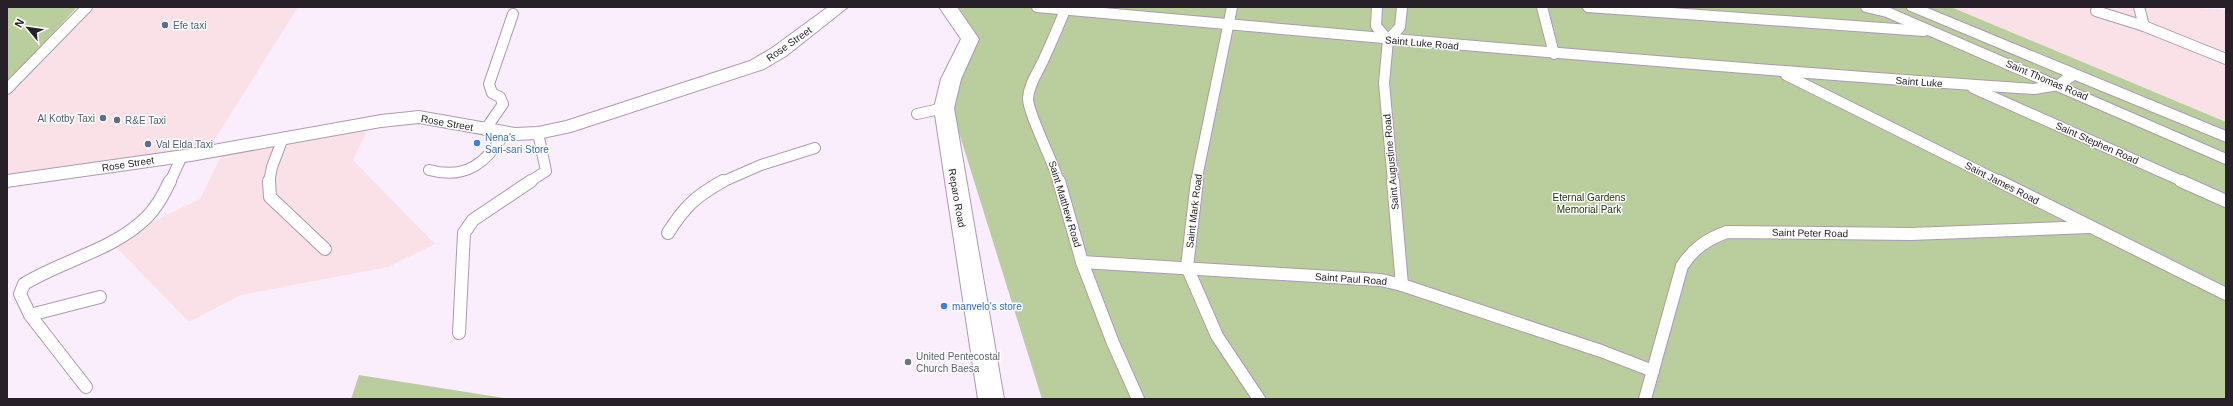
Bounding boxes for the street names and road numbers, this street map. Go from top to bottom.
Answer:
street label: Rose Street [764,24,814,64]
street label: Saint Luke Road [1385,34,1459,52]
street label: Saint Thomas Road [2004,58,2090,102]
street label: Saint Luke [1895,75,1943,89]
street label: Rose Street [420,113,474,133]
street label: Saint Augustine Road [1381,114,1401,210]
street label: Saint Stephen Road [2054,120,2140,166]
street label: Rose Street [101,154,155,174]
street label: Saint Matthew Road [1047,159,1083,249]
street label: Saint James Road [1963,160,2041,206]
street label: Reparo Road [946,168,968,228]
street label: Saint Mark Road [1184,173,1204,249]
street label: Saint Peter Road [1772,227,1848,239]
street label: Saint Paul Road [1315,271,1387,287]

